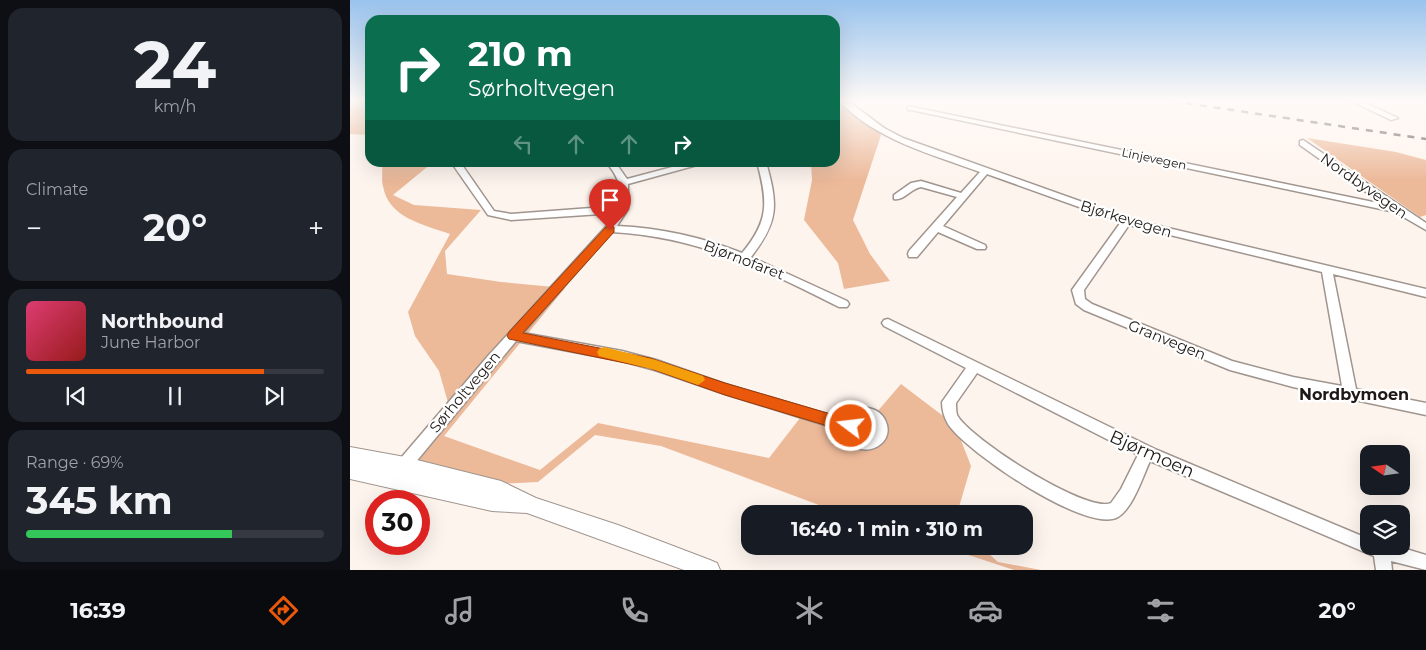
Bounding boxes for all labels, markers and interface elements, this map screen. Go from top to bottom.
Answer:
text: 24 [134,25,216,104]
text: 210 m [468,32,573,75]
icon: right [385,35,450,100]
text: Sørholtvegen [468,75,615,102]
text: km/h [154,97,196,116]
icon: left [509,130,537,158]
icon: ahead [562,130,590,158]
icon: ahead [615,130,643,158]
icon: right [668,130,696,158]
street label: Linjevegen [1120,144,1188,173]
street label: Nordbyvegen [1317,149,1412,223]
pin [589,179,631,230]
text: Climate [26,180,88,199]
icon: arrive [596,186,624,214]
street label: Bjørkevegen [1078,196,1174,241]
text: 20° [143,204,207,251]
text: − [26,211,42,245]
text: + [308,211,324,245]
street label: Bjørnofaret [701,235,787,284]
text: Northbound [101,310,224,333]
street label: Granvegen [1125,315,1209,364]
text: June Harbor [101,333,200,352]
street label: Sørholtvegen [425,347,504,436]
icon: previous [62,382,90,410]
icon: pause [161,382,189,410]
icon: next [260,382,288,410]
district label: Nordbymoen [1299,385,1409,404]
position arrow [824,399,876,451]
street label: Bjørmoen [1106,426,1198,482]
north arrow [1360,445,1410,495]
map controls [1360,445,1410,555]
text: Range · 69% [26,453,124,472]
text: 345 km [26,477,173,524]
speed limit sign: 30 [365,490,430,555]
button: layers [1360,505,1410,555]
text: 16:40 · 1 min · 310 m [791,518,983,541]
icon: directions [266,593,301,628]
icon: music [442,593,477,628]
icon: phone [617,593,652,628]
icon: climate [792,593,827,628]
icon: car [968,593,1003,628]
icon: filters [1143,593,1178,628]
text: 16:39 [70,597,126,624]
text: 20° [1319,597,1356,624]

